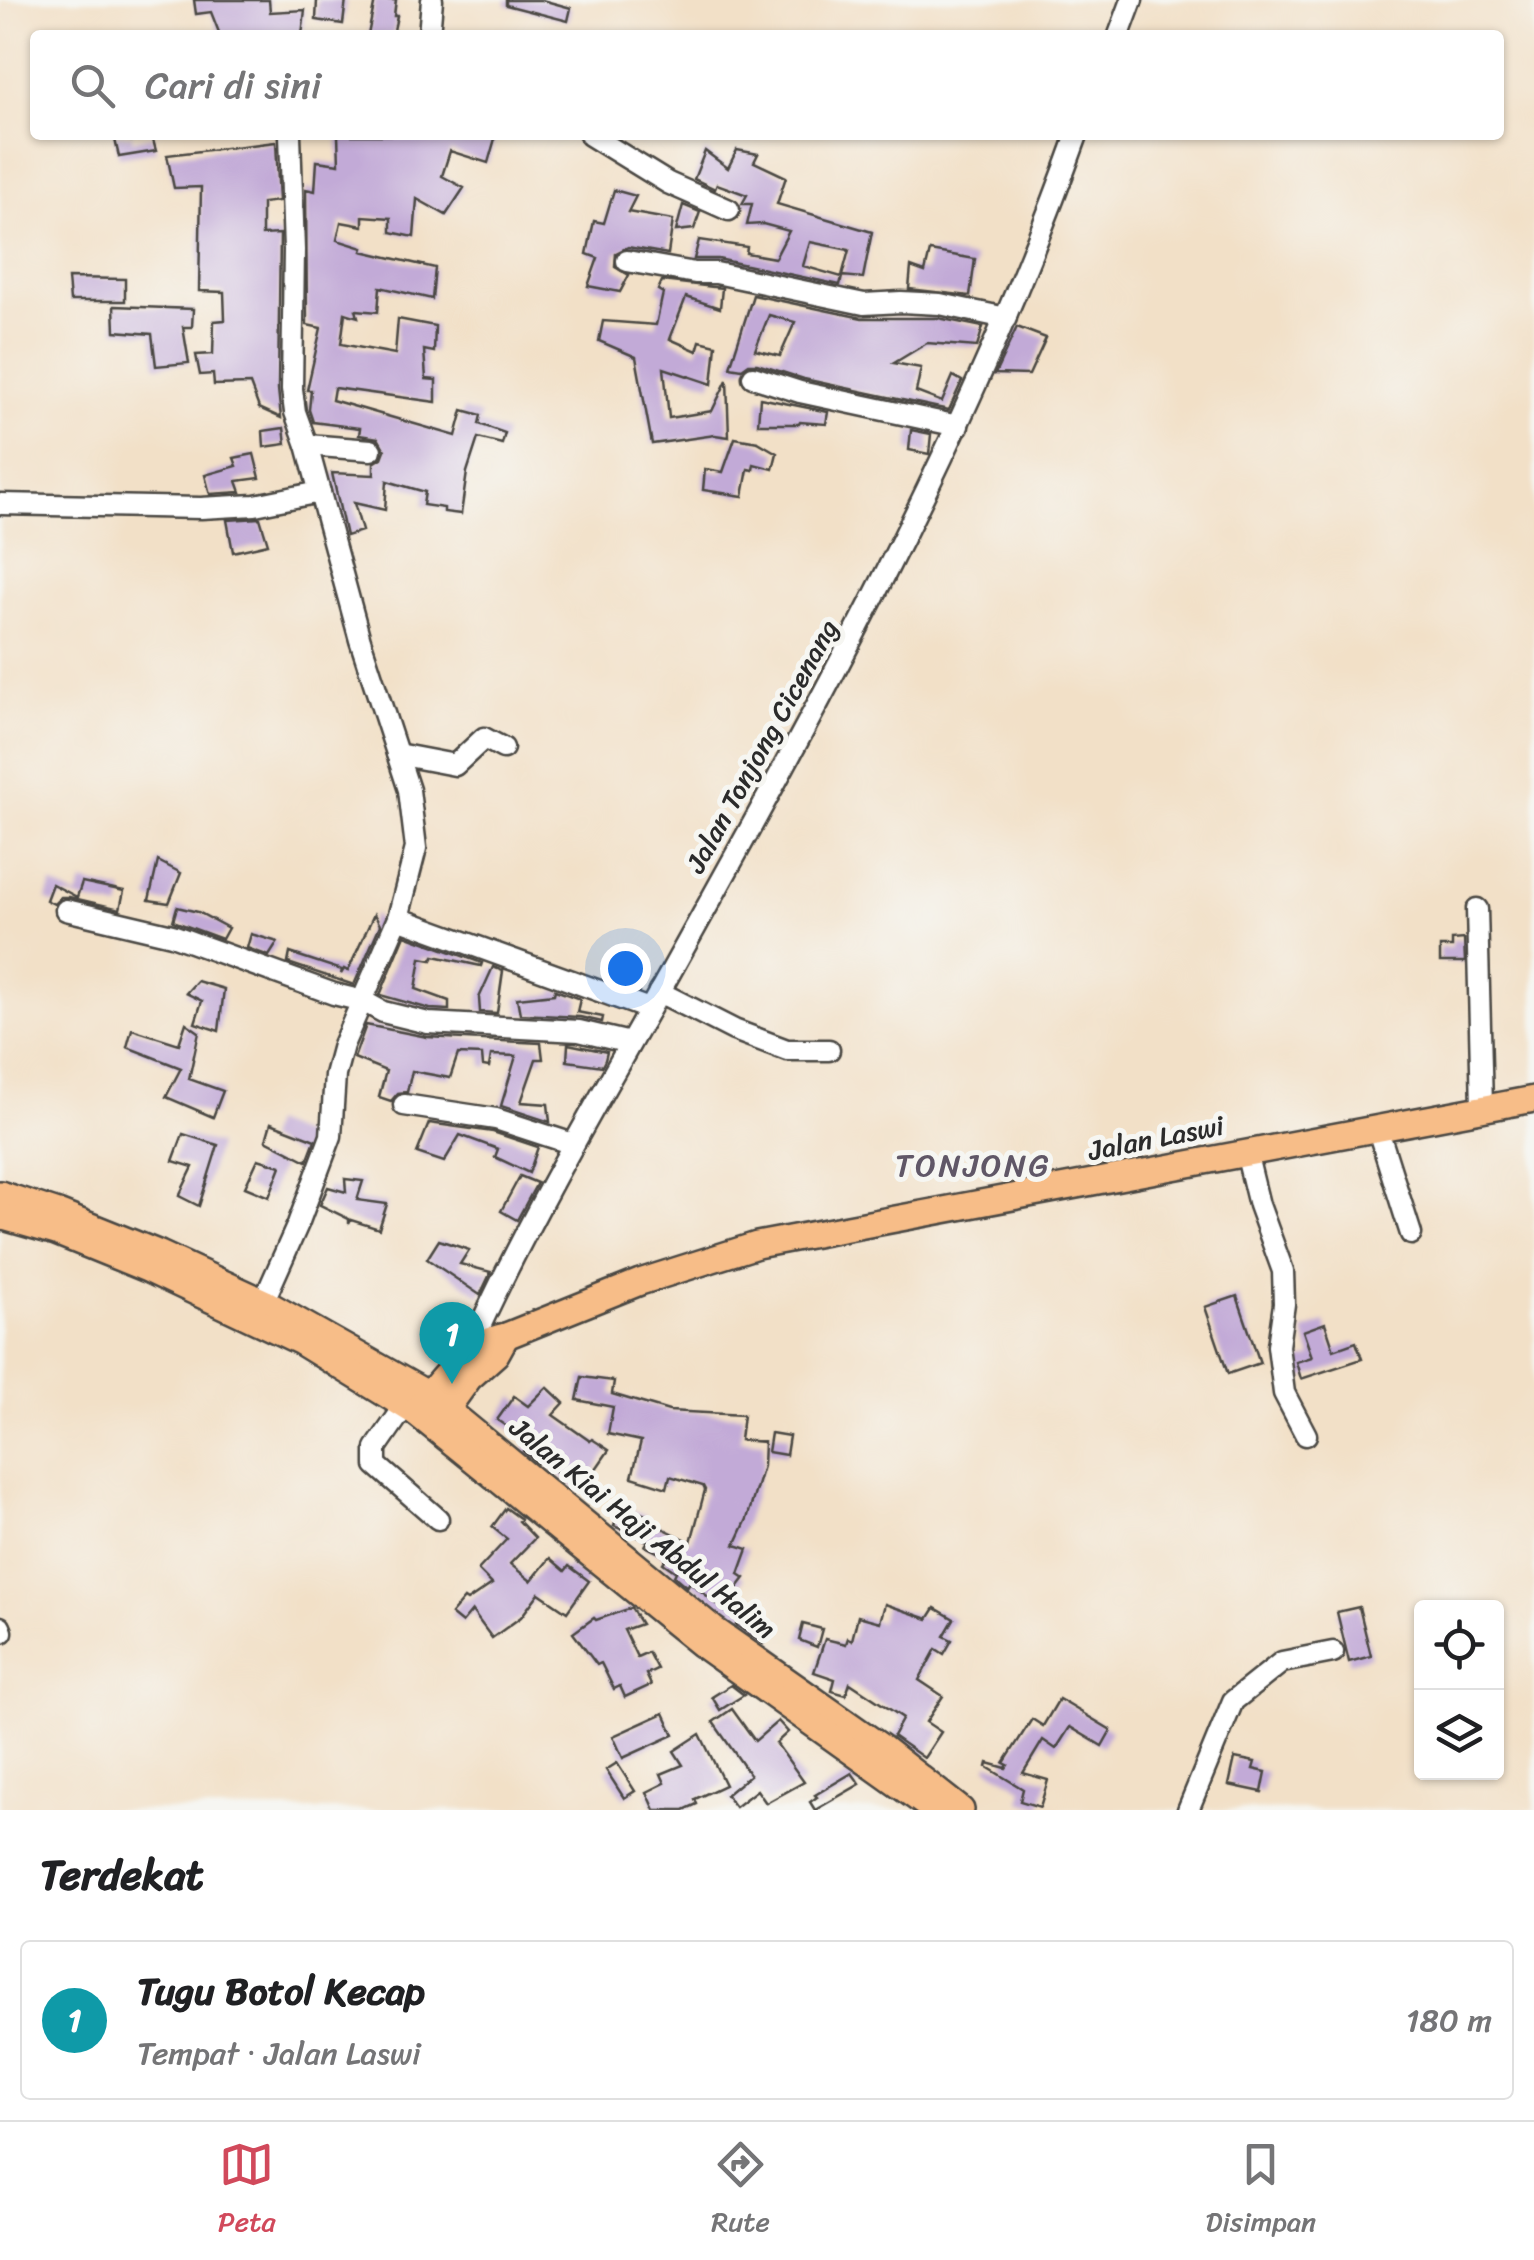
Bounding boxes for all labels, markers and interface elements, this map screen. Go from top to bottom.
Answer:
search box [30,30,1504,140]
text: Cari di sini [145,52,321,119]
icon: search [65,58,120,113]
street label: Jalan Tonjong Cicenang [671,610,852,883]
your location [600,943,651,994]
street label: Jalan Laswi [1083,1101,1229,1175]
district label: TONJONG [895,1137,1051,1194]
pin: 1 [420,1302,484,1384]
street label: Jalan Kiai Haji Abdul Halim [497,1404,788,1652]
map controls [1414,1600,1504,1780]
button: locate [1414,1600,1504,1690]
button: layers [1414,1690,1504,1780]
text: Terdekat [40,1838,204,1912]
text: Tugu Botol Kecap [137,1958,425,2025]
text: 1 [68,1992,81,2049]
text: 180 m [1406,1992,1492,2049]
text: Tempat · Jalan Laswi [137,2025,421,2082]
tab: Peta [218,2137,276,2246]
tab: Rute [711,2137,770,2246]
tab: Disimpan [1206,2137,1316,2246]

